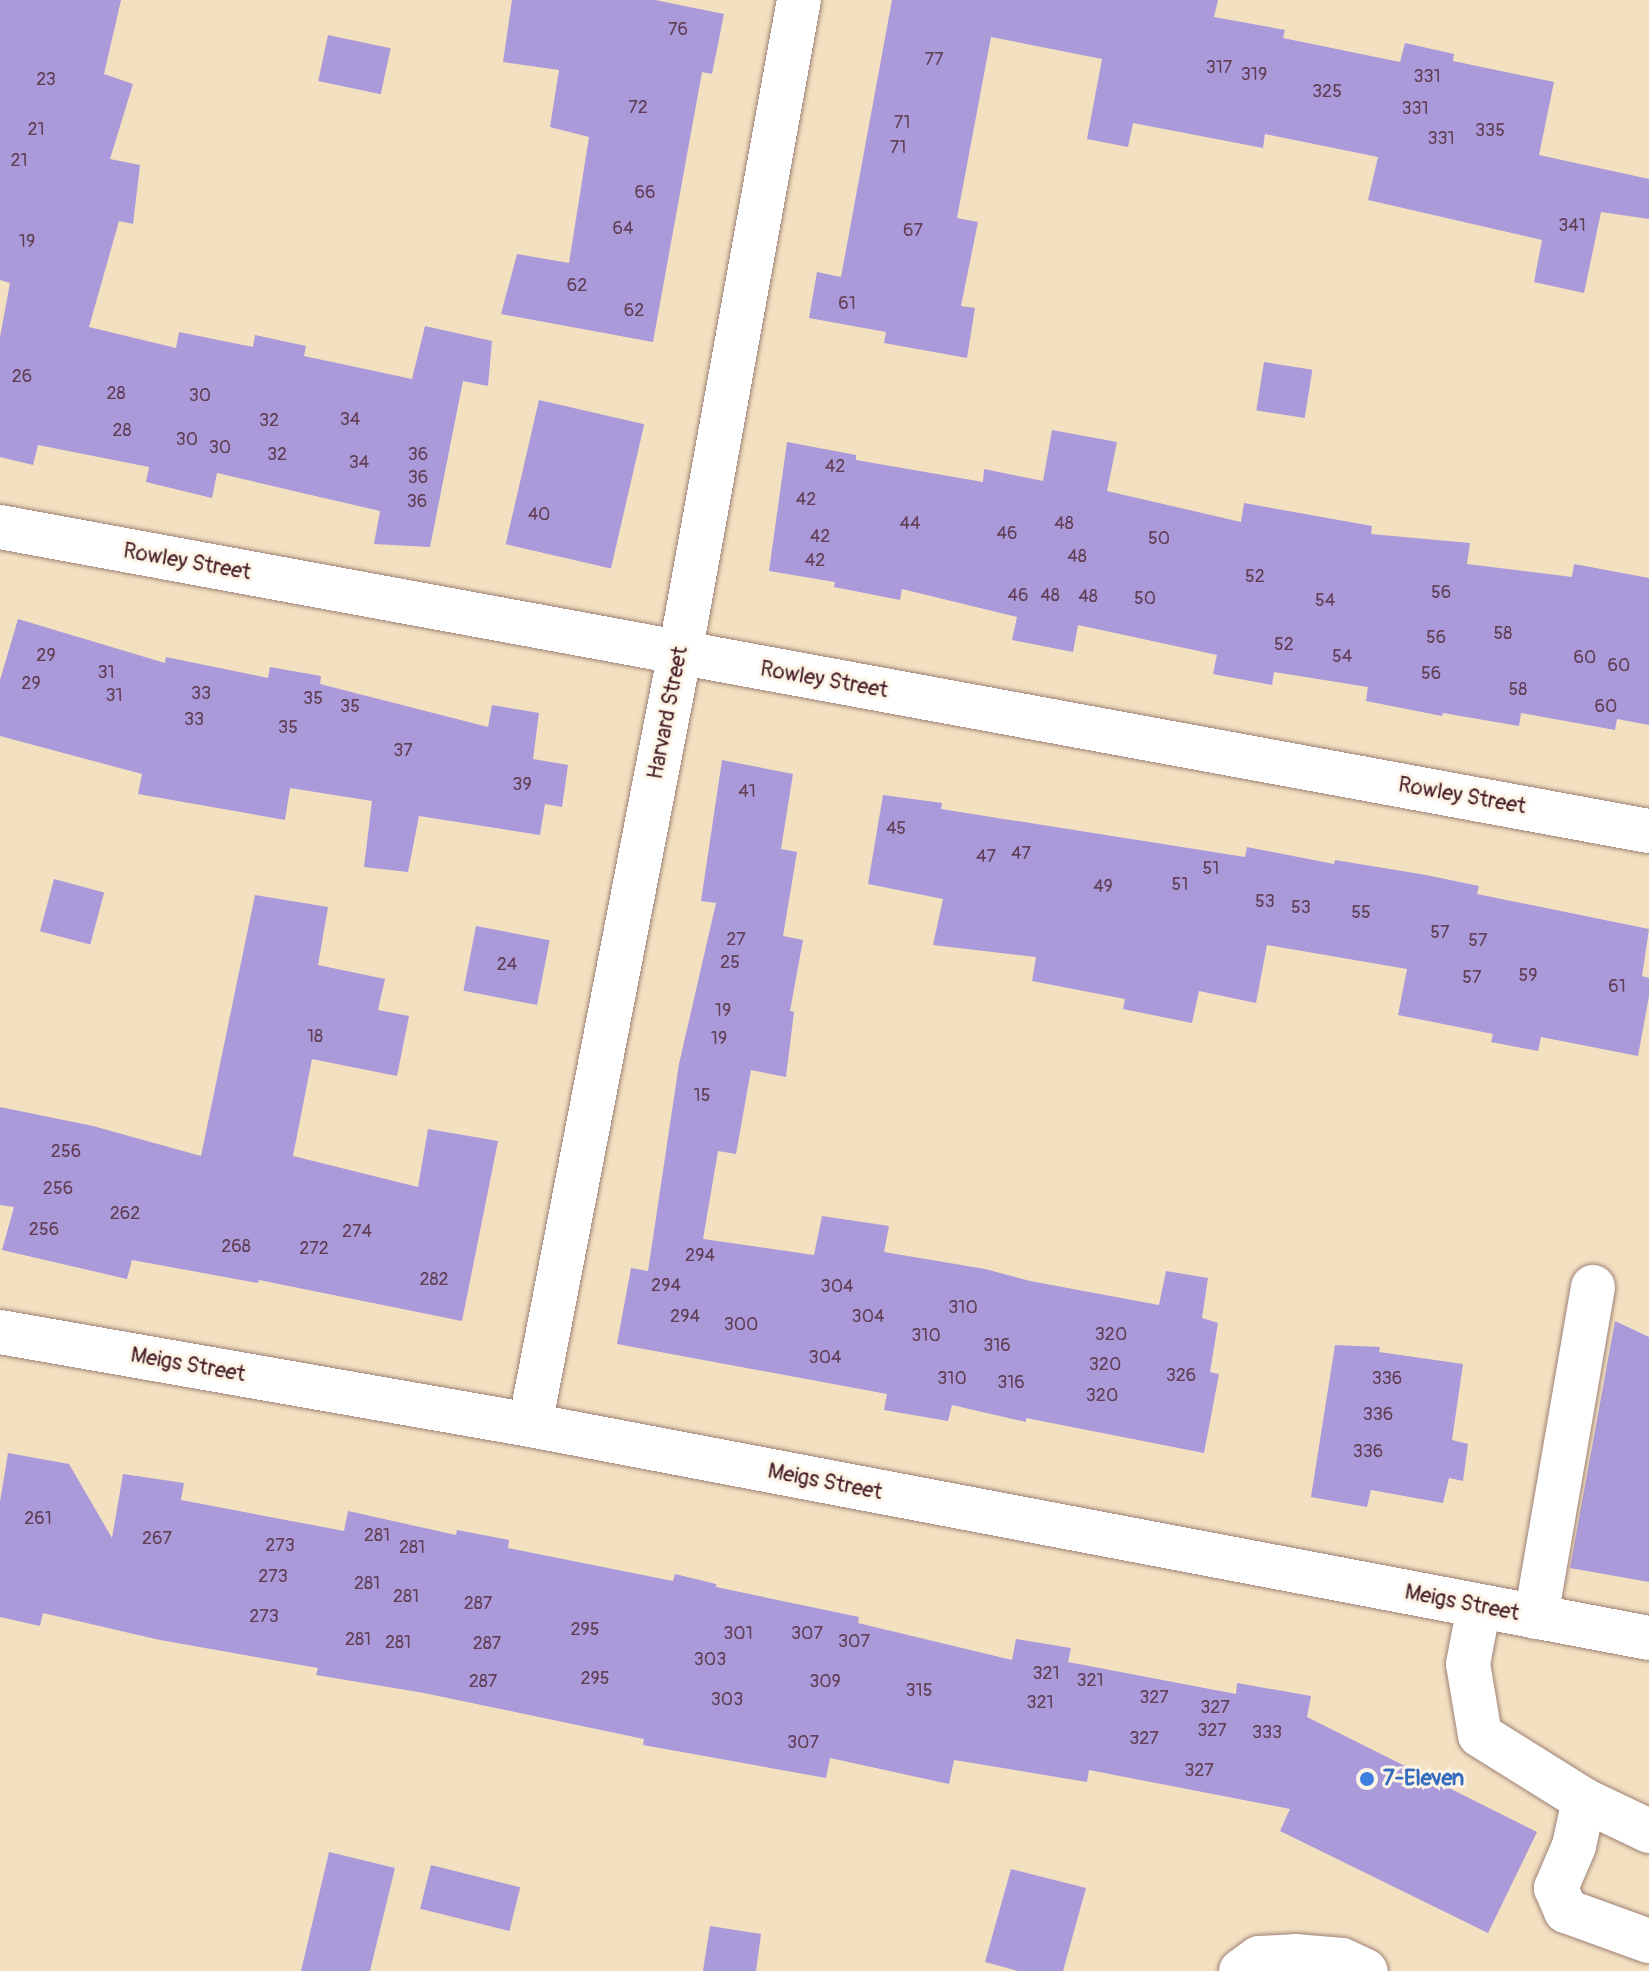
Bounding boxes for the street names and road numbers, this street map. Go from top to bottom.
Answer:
street label: Rowley Street [121,538,253,586]
street label: Harvard Street [642,644,694,782]
street label: Rowley Street [758,656,890,704]
street label: Rowley Street [1396,772,1528,820]
street label: Meigs Street [129,1342,247,1388]
street label: Meigs Street [766,1458,884,1506]
street label: Meigs Street [1403,1579,1521,1627]

